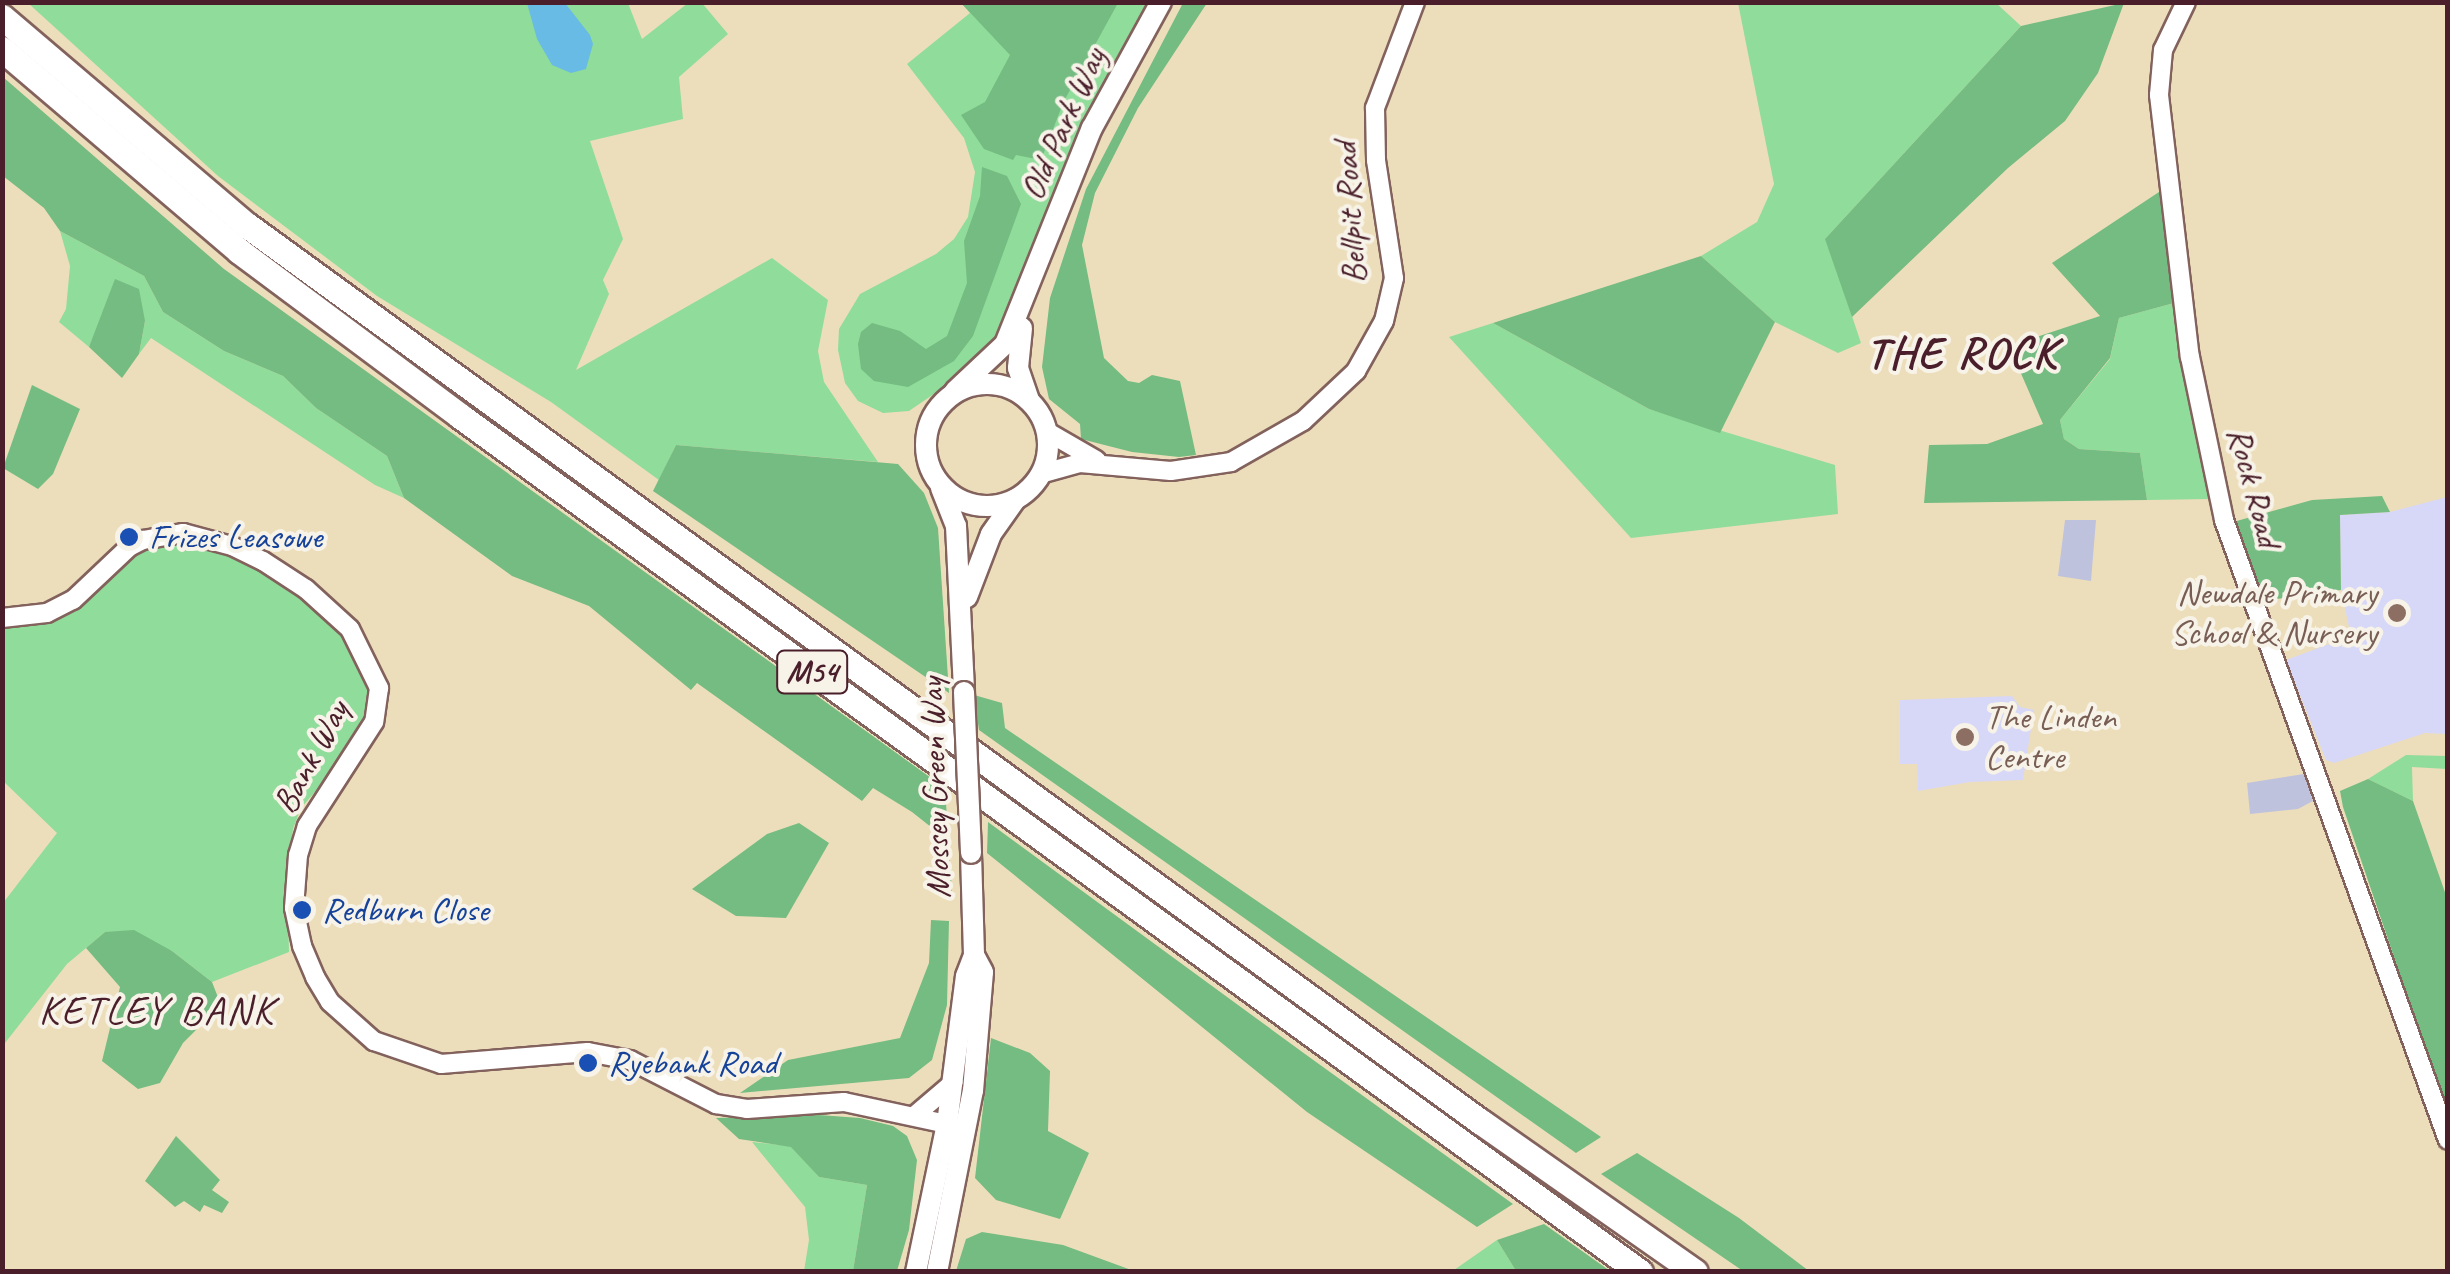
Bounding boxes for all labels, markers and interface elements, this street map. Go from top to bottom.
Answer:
street label: Old Park Way [1011,42,1115,206]
street label: Bellpit Road [1324,142,1376,284]
district label: THE ROCK [1866,326,2058,380]
street label: Rock Road [2218,422,2290,552]
place label: Frizes Leasowe [149,516,321,558]
marker: Frizes Leasowe [118,526,140,548]
place label: Newdale Primary School & Nursery [2171,572,2377,654]
marker: Newdale Primary School & Nursery [2386,602,2408,624]
road number: M54 [774,645,850,699]
street label: Mossey Green Way [910,677,960,899]
street label: Bank Way [264,693,358,821]
place label: The Linden Centre [1985,696,2116,778]
marker: The Linden Centre [1954,726,1976,748]
place label: Redburn Close [322,889,489,931]
marker: Redburn Close [291,899,313,921]
district label: KETLEY BANK [39,986,275,1034]
place label: Ryebank Road [608,1042,776,1084]
marker: Ryebank Road [577,1052,599,1074]

